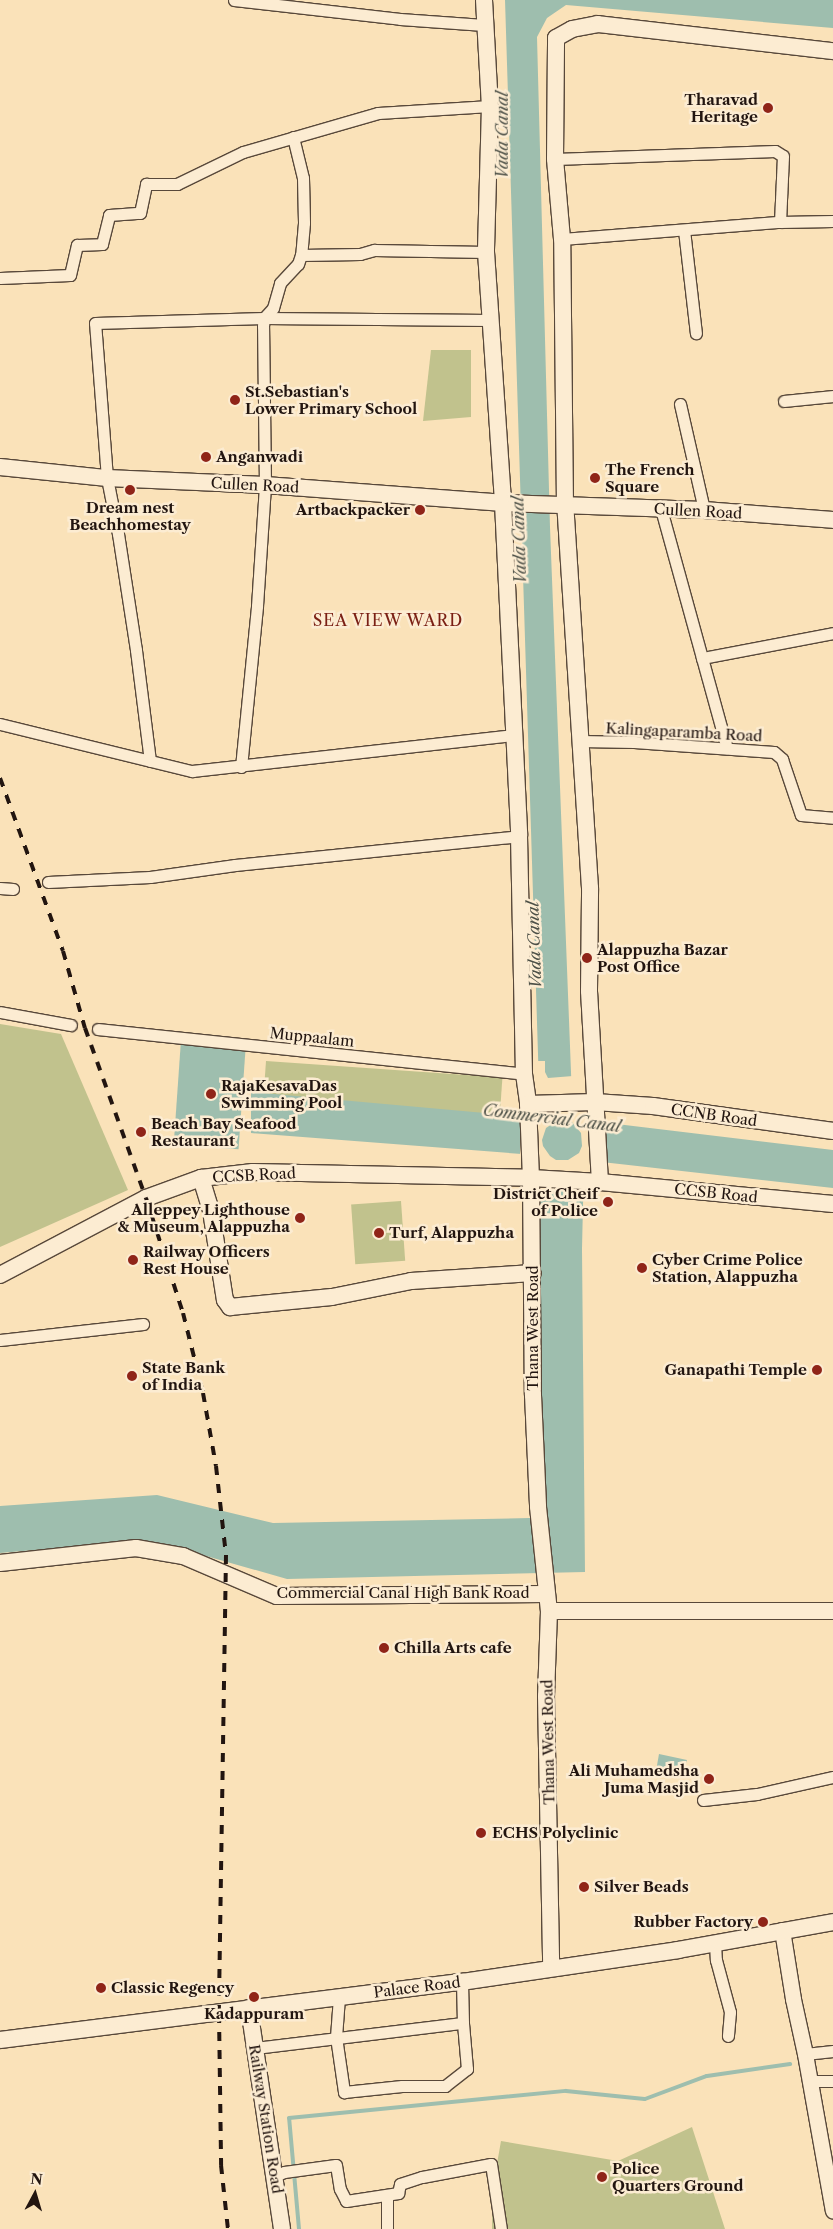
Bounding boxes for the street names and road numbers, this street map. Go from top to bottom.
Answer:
street label: Cullen Road [210,474,300,496]
street label: Cullen Road [653,500,743,522]
street label: Kalingaparamba Road [605,719,763,745]
street label: Muppaalam [269,1024,355,1050]
street label: CCNB Road [670,1100,758,1130]
street label: CCSB Road [212,1164,296,1186]
street label: CCSB Road [673,1180,759,1206]
street label: Thana West Road [524,1265,542,1391]
street label: Commercial Canal High Bank Road [276,1584,530,1602]
street label: Thana West Road [538,1679,558,1805]
street label: Palace Road [373,1973,461,2001]
street label: Railway Station Road [245,2043,287,2195]

